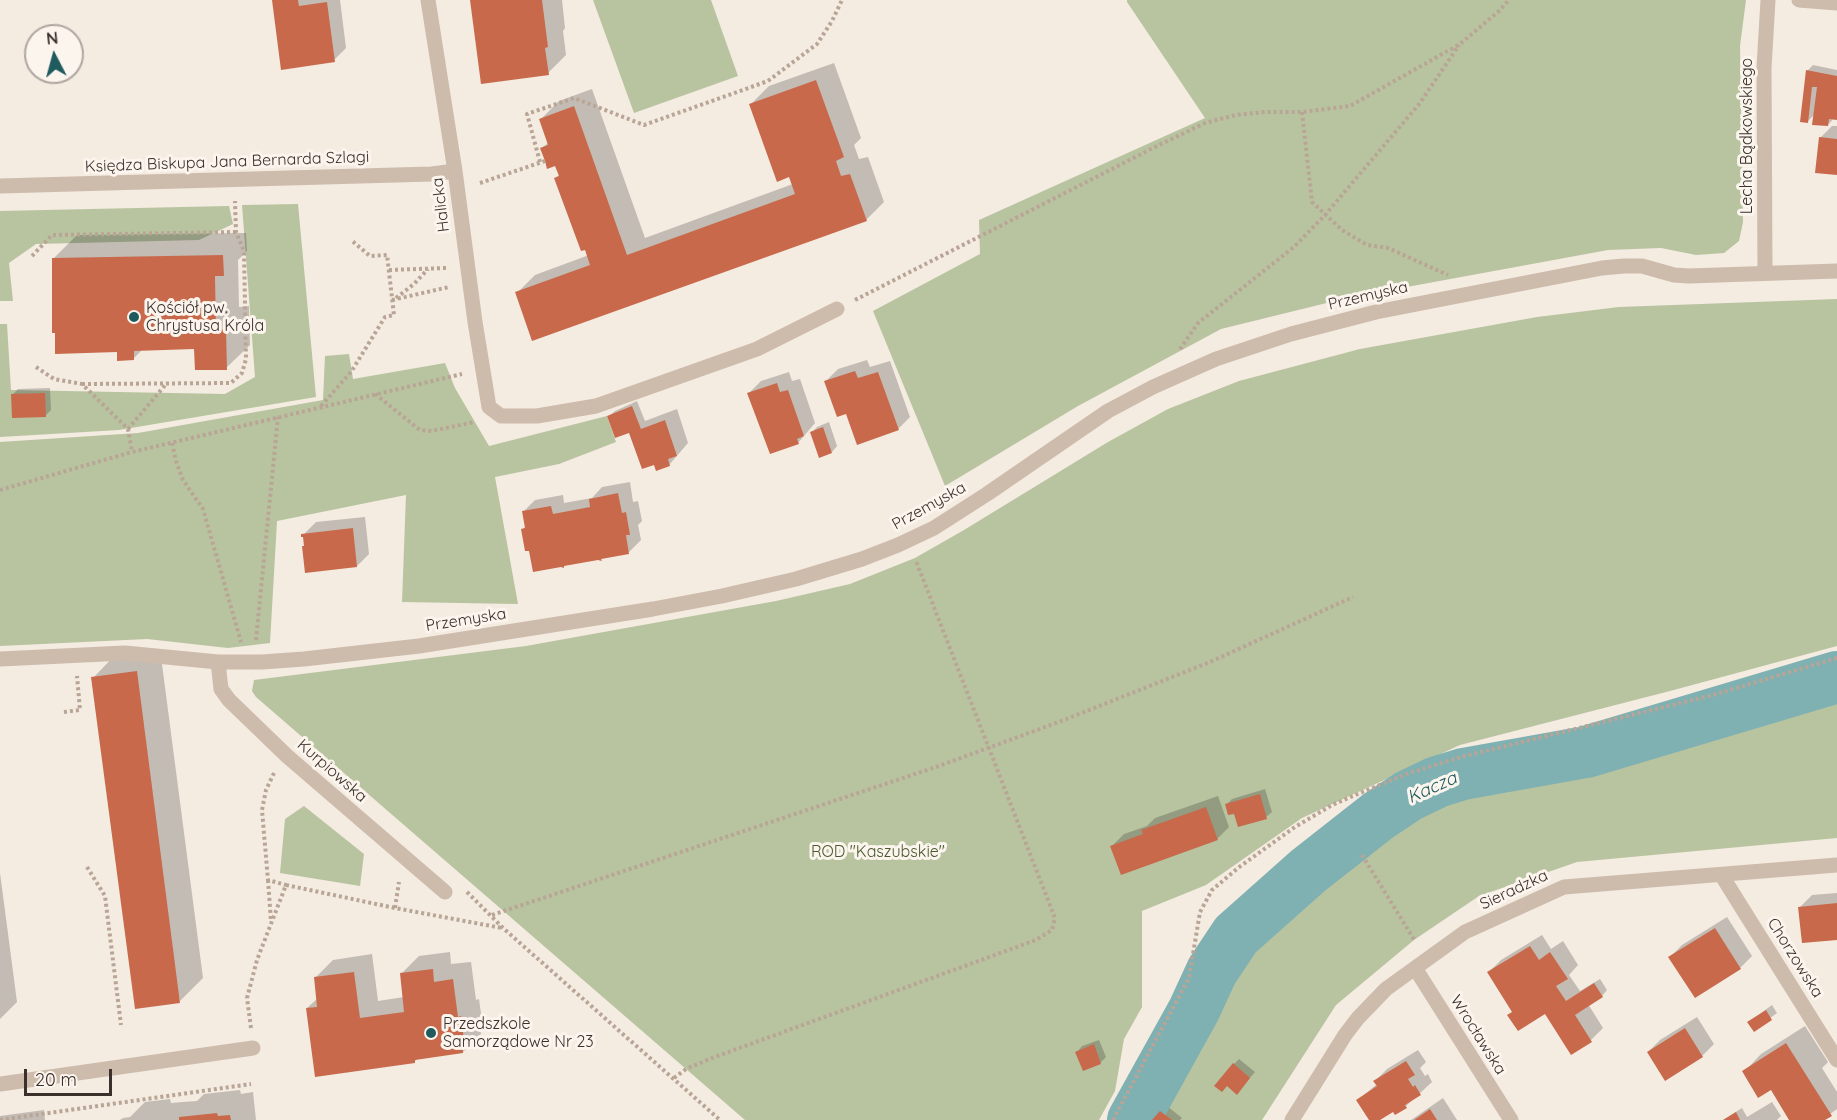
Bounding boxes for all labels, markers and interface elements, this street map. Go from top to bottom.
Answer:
north arrow [24,24,84,84]
text: N [45,28,59,49]
street label: Lecha Bądkowskiego [1737,58,1757,214]
street label: Księdza Biskupa Jana Bernarda Szlagi [84,147,370,177]
street label: Halicka [428,177,454,233]
street label: Przemyska [1326,277,1410,315]
place label: Kościół pw. Chrystusa Króla [146,298,264,336]
marker: Kościół pw. Chrystusa Króla [127,310,141,324]
street label: Przemyska [889,478,969,534]
street label: Przemyska [424,604,508,636]
street label: Kurpiowska [293,735,371,807]
water label: Kacza [1404,768,1460,808]
park label: ROD "Kaszubskie" [811,842,945,862]
street label: Sieradzka [1477,866,1551,914]
street label: Chorzowska [1763,915,1827,1001]
street label: Wrocławska [1446,992,1510,1078]
place label: Przedszkole Samorządowe Nr 23 [443,1014,594,1052]
marker: Przedszkole Samorządowe Nr 23 [424,1026,438,1040]
scale bar [27,1057,116,1095]
text: 20 m [35,1068,77,1091]

